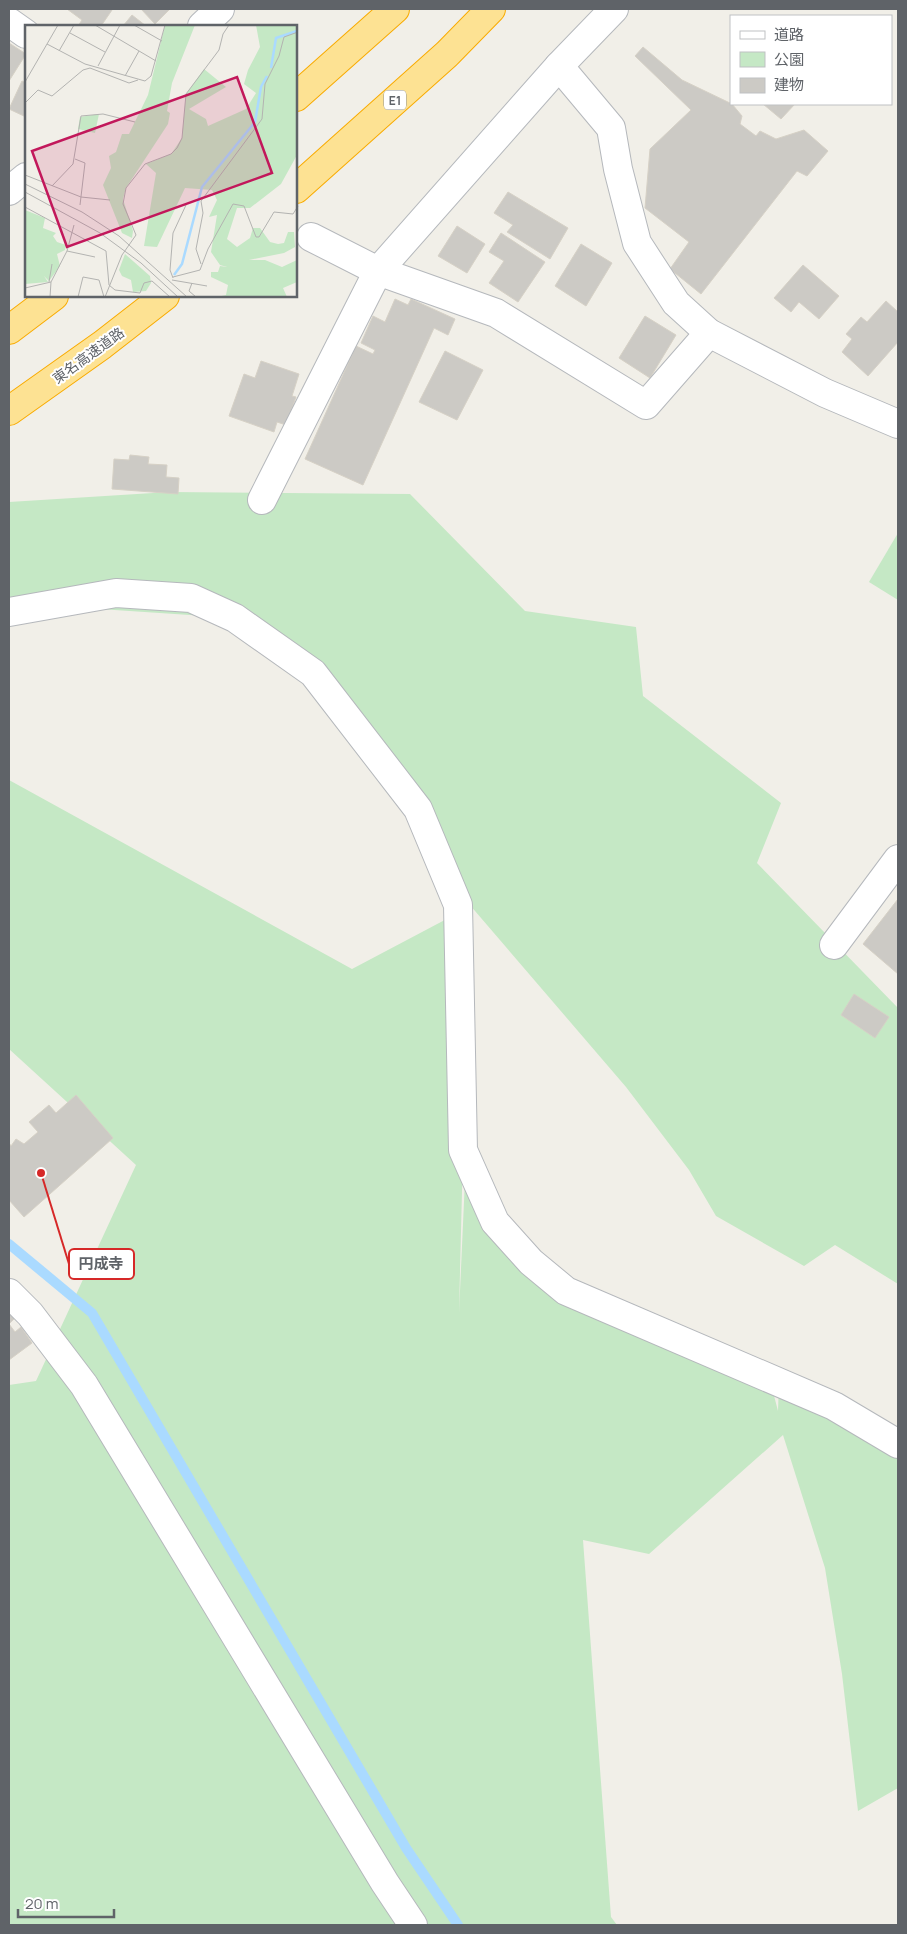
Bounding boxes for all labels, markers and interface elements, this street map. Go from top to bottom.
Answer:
legend [730,15,892,105]
text: 道路 [774,24,804,45]
inset map [25,25,298,298]
text: 公園 [774,49,804,70]
text: 建物 [774,74,804,95]
road number: E1 [384,90,406,110]
street label: 東名高速道路 [48,323,128,387]
callout: 円成寺 [69,1249,134,1279]
text: 円成寺 [78,1253,124,1274]
scale bar [18,1886,114,1918]
text: 20 m [25,1893,58,1914]

